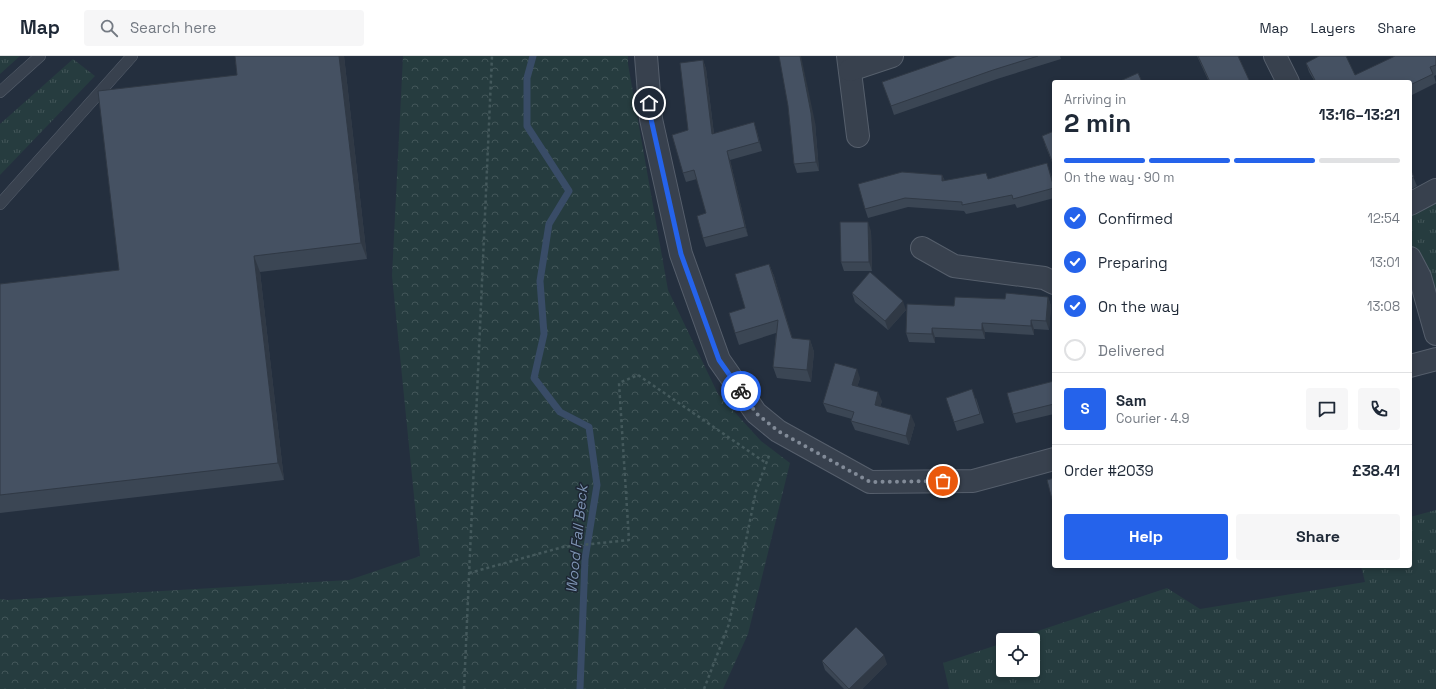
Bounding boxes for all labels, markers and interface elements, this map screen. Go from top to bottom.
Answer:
search box [84,10,364,46]
text: Map [20,15,60,40]
icon: search [98,17,120,39]
text: Search here [130,18,216,37]
text: Map [1259,19,1289,37]
text: Layers [1311,19,1355,37]
text: Share [1377,19,1416,37]
pin [632,86,666,120]
text: Arriving in [1064,91,1126,108]
icon: home [638,92,660,114]
text: 13:16–13:21 [1319,105,1400,124]
text: 2 min [1064,106,1131,140]
text: On the way · 90 m [1064,169,1175,186]
icon: check [1064,207,1086,229]
text: Confirmed [1098,209,1173,228]
text: 12:54 [1368,210,1400,227]
icon: check [1064,251,1086,273]
text: Preparing [1098,253,1168,272]
text: 13:01 [1370,254,1400,271]
icon: check [1064,295,1086,317]
text: On the way [1098,297,1179,316]
text: 13:08 [1367,298,1400,315]
text: Delivered [1098,341,1165,360]
courier [721,371,761,411]
icon: bike [730,380,752,402]
button: chat [1306,388,1348,430]
button: phone [1358,388,1400,430]
text: Sam [1116,391,1147,410]
text: S [1080,399,1090,418]
text: Courier · 4.9 [1116,410,1190,427]
text: Order #2039 [1064,461,1154,480]
text: £38.41 [1352,461,1400,480]
pin [926,464,960,498]
icon: bag [932,470,954,492]
water label: Wood Fall Beck [561,482,592,594]
button: Help [1064,514,1228,560]
button: Share [1236,514,1400,560]
map controls [996,633,1040,677]
button: locate [996,633,1040,677]

